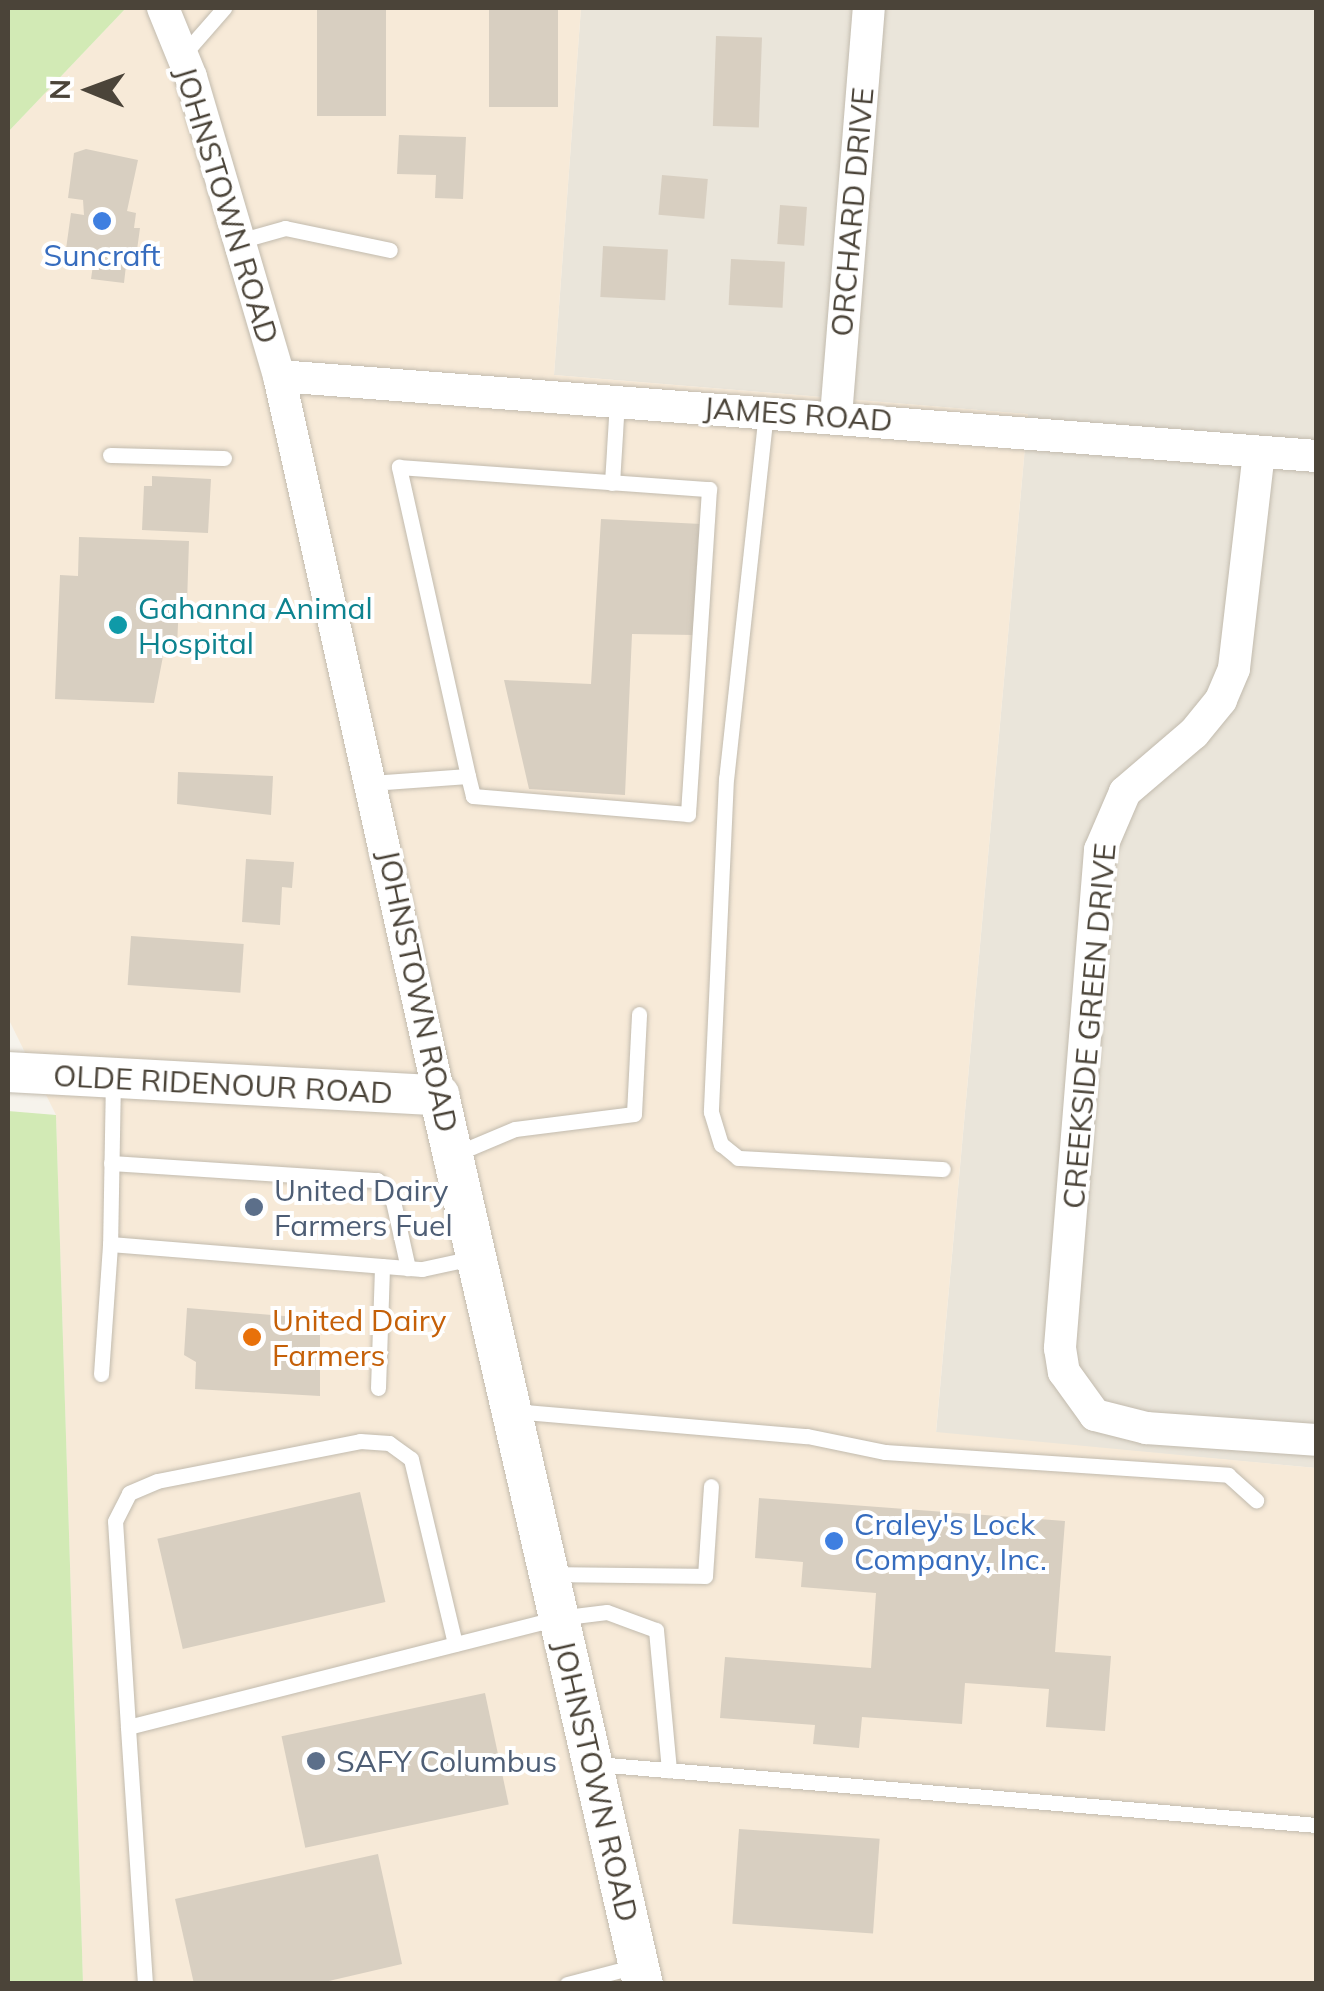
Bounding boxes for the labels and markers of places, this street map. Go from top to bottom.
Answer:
marker: Suncraft [91,210,113,232]
place label: Suncraft [43,237,161,273]
place label: Gahanna Animal Hospital [138,590,373,660]
marker: Gahanna Animal Hospital [107,614,129,636]
place label: United Dairy Farmers Fuel [274,1172,453,1242]
marker: United Dairy Farmers Fuel [243,1196,265,1218]
place label: United Dairy Farmers [272,1302,446,1372]
marker: United Dairy Farmers [241,1326,263,1348]
place label: Craley's Lock Company, Inc. [854,1506,1047,1576]
marker: Craley's Lock Company, Inc. [823,1530,845,1552]
place label: SAFY Columbus [336,1743,557,1779]
marker: SAFY Columbus [305,1750,327,1772]

